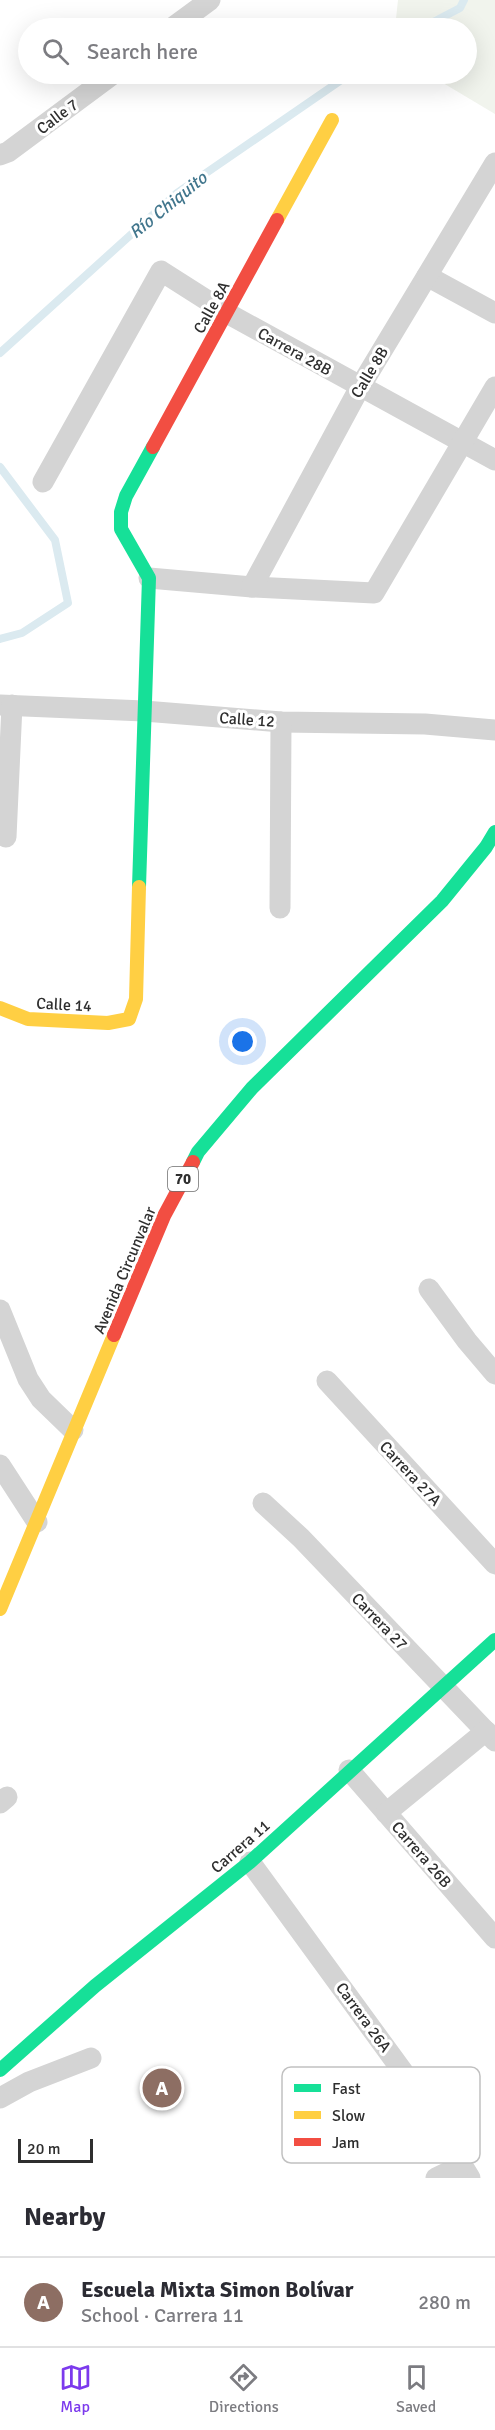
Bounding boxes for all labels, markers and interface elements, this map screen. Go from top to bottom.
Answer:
search box [18,18,477,84]
icon: search [39,35,72,68]
text: Search here [87,38,198,65]
street label: Calle 7 [33,95,82,139]
water label: Río Chiquito [124,166,213,243]
street label: Calle 8A [189,278,234,337]
street label: Carrera 28B [254,323,335,380]
street label: Calle 8B [347,343,393,402]
street label: Calle 12 [219,708,275,732]
street label: Calle 14 [36,994,93,1016]
your location [228,1027,257,1056]
road number: 70 [168,1167,198,1191]
street label: Avenida Circunvalar [89,1204,161,1337]
street label: Carrera 27A [375,1437,446,1510]
street label: Carrera 27 [347,1589,411,1654]
street label: Carrera 11 [207,1816,274,1878]
street label: Carrera 26B [387,1817,456,1892]
street label: Carrera 26A [331,1979,395,2057]
pin: A [142,2066,182,2110]
legend [282,2067,480,2163]
text: Fast [332,2079,361,2099]
text: Slow [332,2106,366,2126]
text: Jam [332,2133,360,2153]
scale bar [18,2136,93,2164]
text: 20 m [27,2139,61,2159]
text: Nearby [24,2201,105,2233]
text: Escuela Mixta Simon Bolívar [81,2276,354,2303]
text: A [37,2290,50,2315]
text: 280 m [418,2290,471,2315]
text: School · Carrera 11 [81,2303,244,2328]
tab: Map [59,2361,92,2417]
tab: Directions [209,2361,279,2417]
tab: Saved [396,2361,436,2417]

